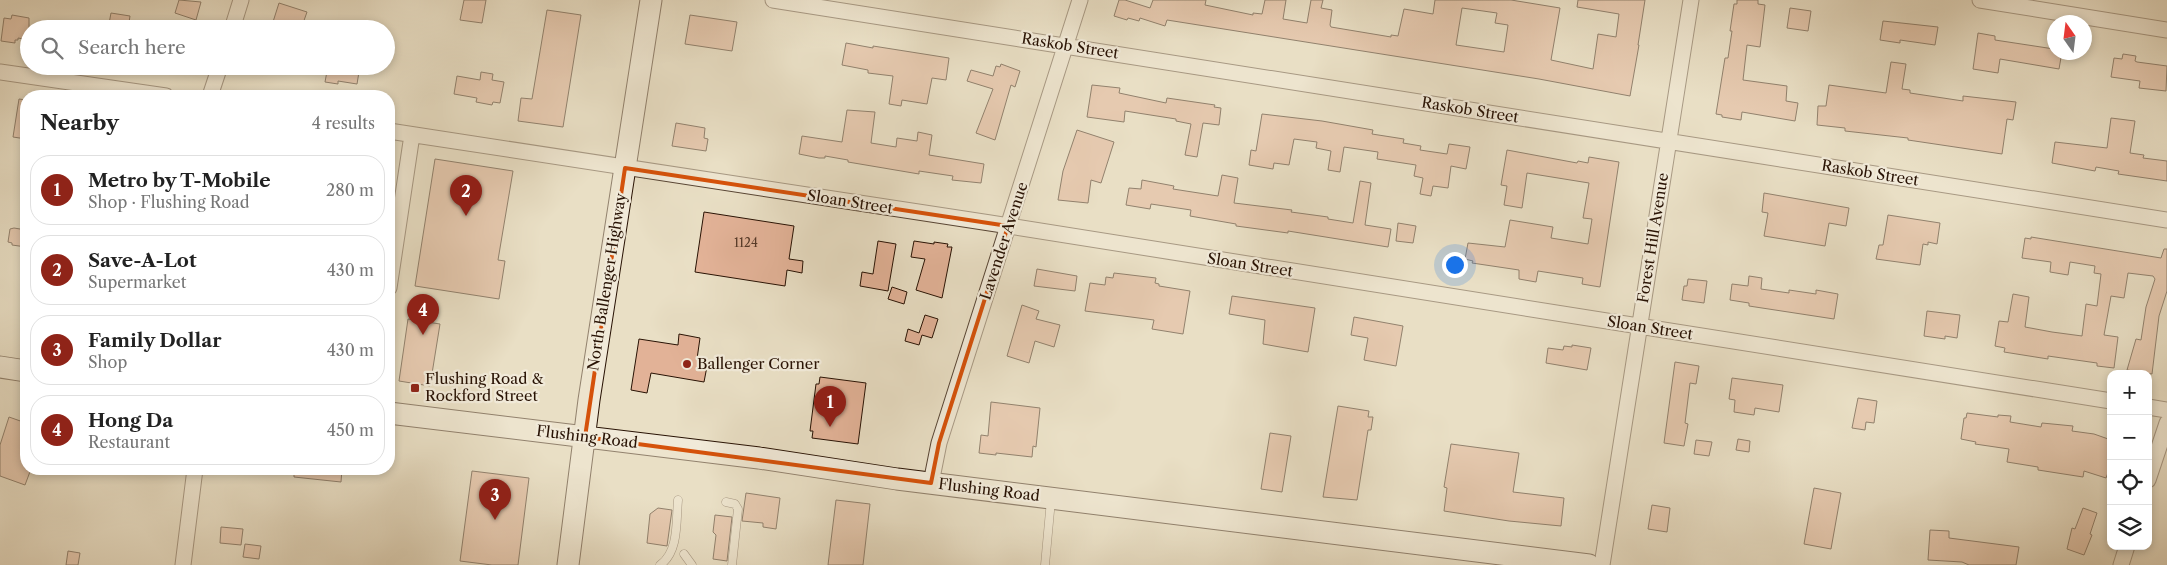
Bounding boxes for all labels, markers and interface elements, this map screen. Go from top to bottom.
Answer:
north arrow [2047,15,2092,60]
search box [20,20,395,75]
street label: Raskob Street [1020,28,1121,63]
icon: search [38,34,66,62]
text: Search here [78,36,186,59]
street label: Raskob Street [1420,92,1521,127]
text: Nearby [40,110,119,135]
text: 4 results [312,113,375,133]
street label: Raskob Street [1820,155,1921,190]
text: Metro by T-Mobile [88,169,271,192]
street label: Forest Hill Avenue [1633,171,1672,304]
pin: 2 [450,175,482,216]
street label: Lavender Avenue [975,179,1032,302]
text: 1 [53,180,61,200]
text: 280 m [326,180,374,200]
street label: Sloan Street [806,185,895,218]
street label: North Ballenger Highway [583,191,630,372]
text: Shop · Flushing Road [88,192,249,212]
house number: 1124 [734,235,758,250]
street label: Sloan Street [1206,248,1295,281]
text: Save-A-Lot [88,249,197,272]
your location [1442,252,1468,278]
text: 2 [52,260,62,280]
text: 430 m [327,260,374,280]
text: Supermarket [88,272,186,292]
pin: 4 [407,294,439,335]
street label: Sloan Street [1606,311,1695,344]
text: Family Dollar [88,329,222,352]
text: 3 [52,340,62,360]
text: 430 m [327,340,374,360]
text: Shop [88,352,127,372]
place label: Ballenger Corner [697,354,820,373]
marker: Ballenger Corner [681,358,693,370]
place label: Flushing Road & Rockford Street [425,369,543,405]
map controls [2107,370,2152,550]
button: + [2107,370,2152,415]
marker: Flushing Road & Rockford Street [409,382,421,394]
pin: 1 [814,386,846,427]
text: Hong Da [88,409,173,432]
button: − [2107,415,2152,460]
text: 4 [52,420,62,440]
text: 450 m [327,420,374,440]
street label: Flushing Road [535,421,639,452]
text: Restaurant [88,432,170,452]
button: locate [2107,460,2152,505]
street label: Flushing Road [937,474,1041,505]
pin: 3 [479,479,511,520]
button: layers [2107,505,2152,550]

